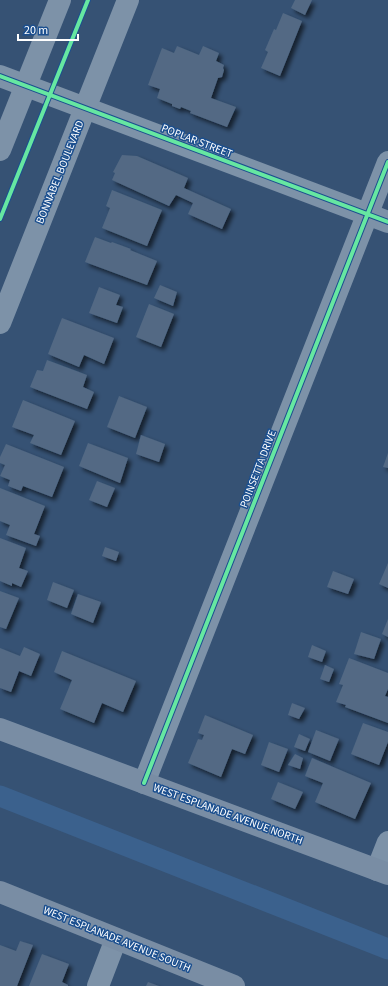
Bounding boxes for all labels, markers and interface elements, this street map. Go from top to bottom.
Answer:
scale bar [18,16,78,42]
text: 20 m [24,22,48,39]
street label: BONNABEL BOULEVARD [32,118,88,226]
street label: POPLAR STREET [159,121,235,161]
street label: POINSETTA DRIVE [236,428,280,510]
street label: WEST ESPLANADE AVENUE NORTH [151,780,305,848]
street label: WEST ESPLANADE AVENUE SOUTH [41,902,193,976]

